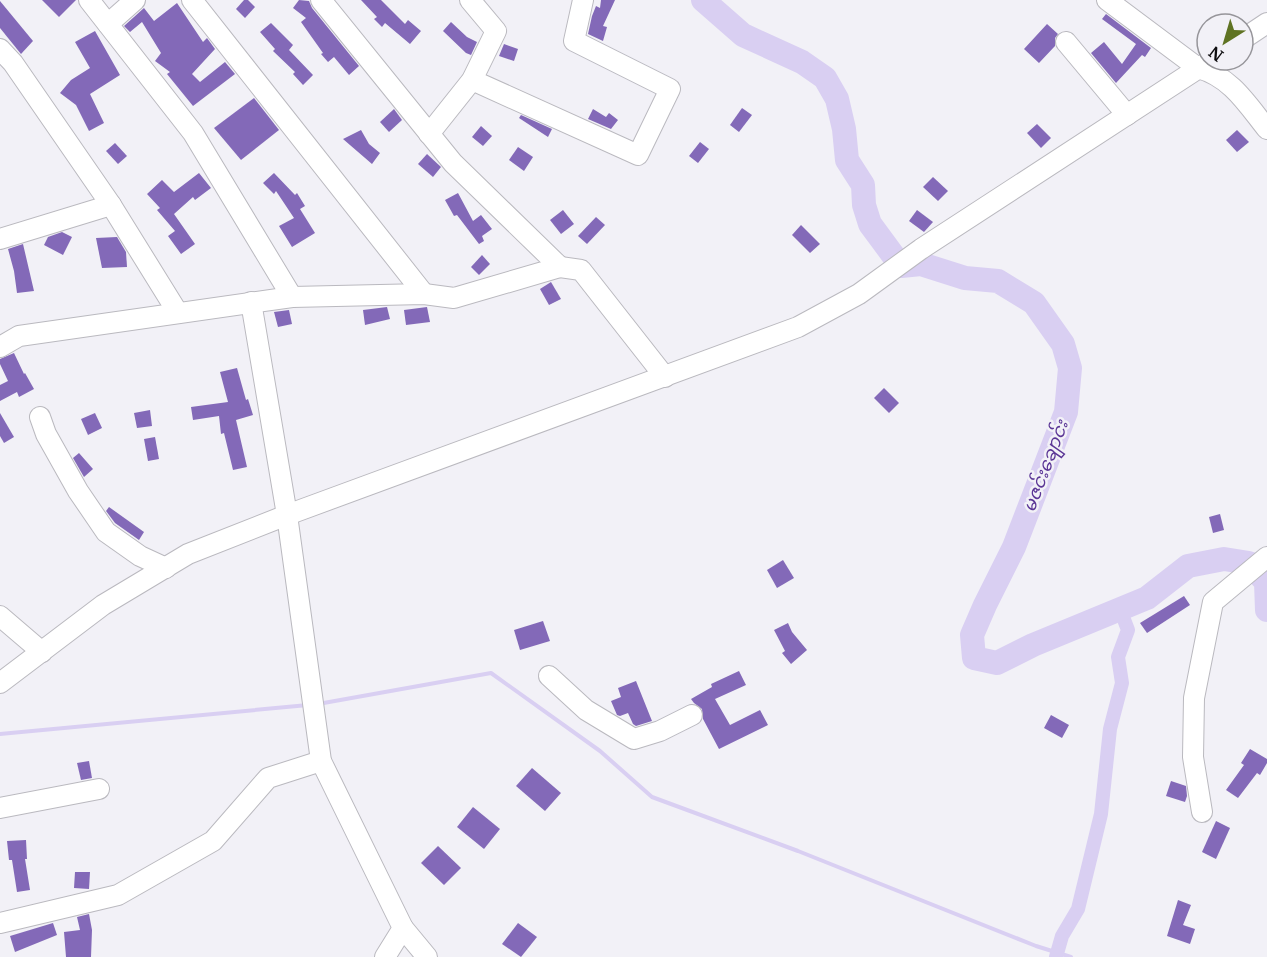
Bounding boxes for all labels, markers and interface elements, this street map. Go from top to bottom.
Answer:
north arrow [1195,12,1255,72]
text: N [1205,42,1227,66]
water label: မဇင်းချောင်း [1016,415,1077,517]

